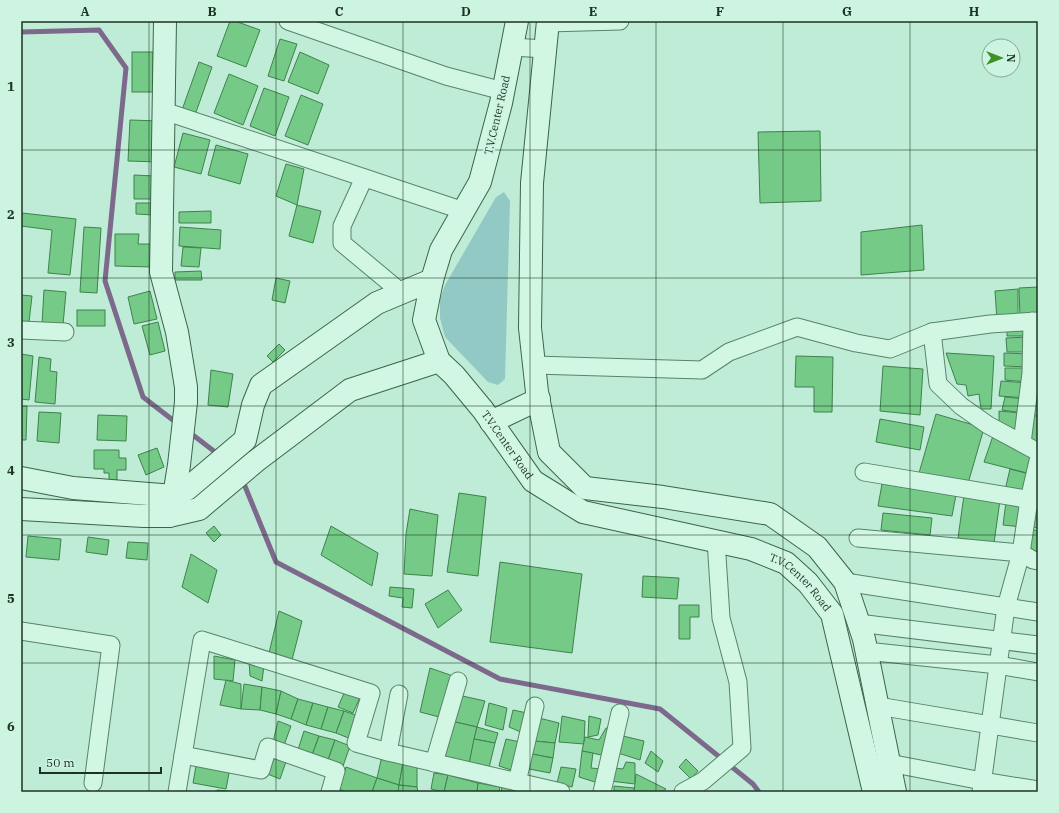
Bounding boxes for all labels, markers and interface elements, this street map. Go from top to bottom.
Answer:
text: A [80,3,90,20]
text: B [207,3,217,20]
text: C [335,3,344,20]
text: D [461,3,471,20]
text: E [589,3,597,20]
text: F [716,3,724,20]
text: G [842,3,852,20]
text: H [969,3,980,20]
north arrow [981,38,1021,78]
text: N [1004,54,1018,63]
street label: T.V.Center Road [481,74,513,156]
text: 1 [7,78,15,95]
text: 2 [7,206,15,223]
text: 3 [7,334,15,351]
street label: T.V.Center Road [478,408,537,482]
text: 4 [7,462,15,479]
street label: T.V.Center Road [767,550,835,614]
text: 5 [7,590,15,607]
text: 6 [7,718,15,735]
scale bar [40,749,161,775]
text: 50 m [46,755,75,770]

